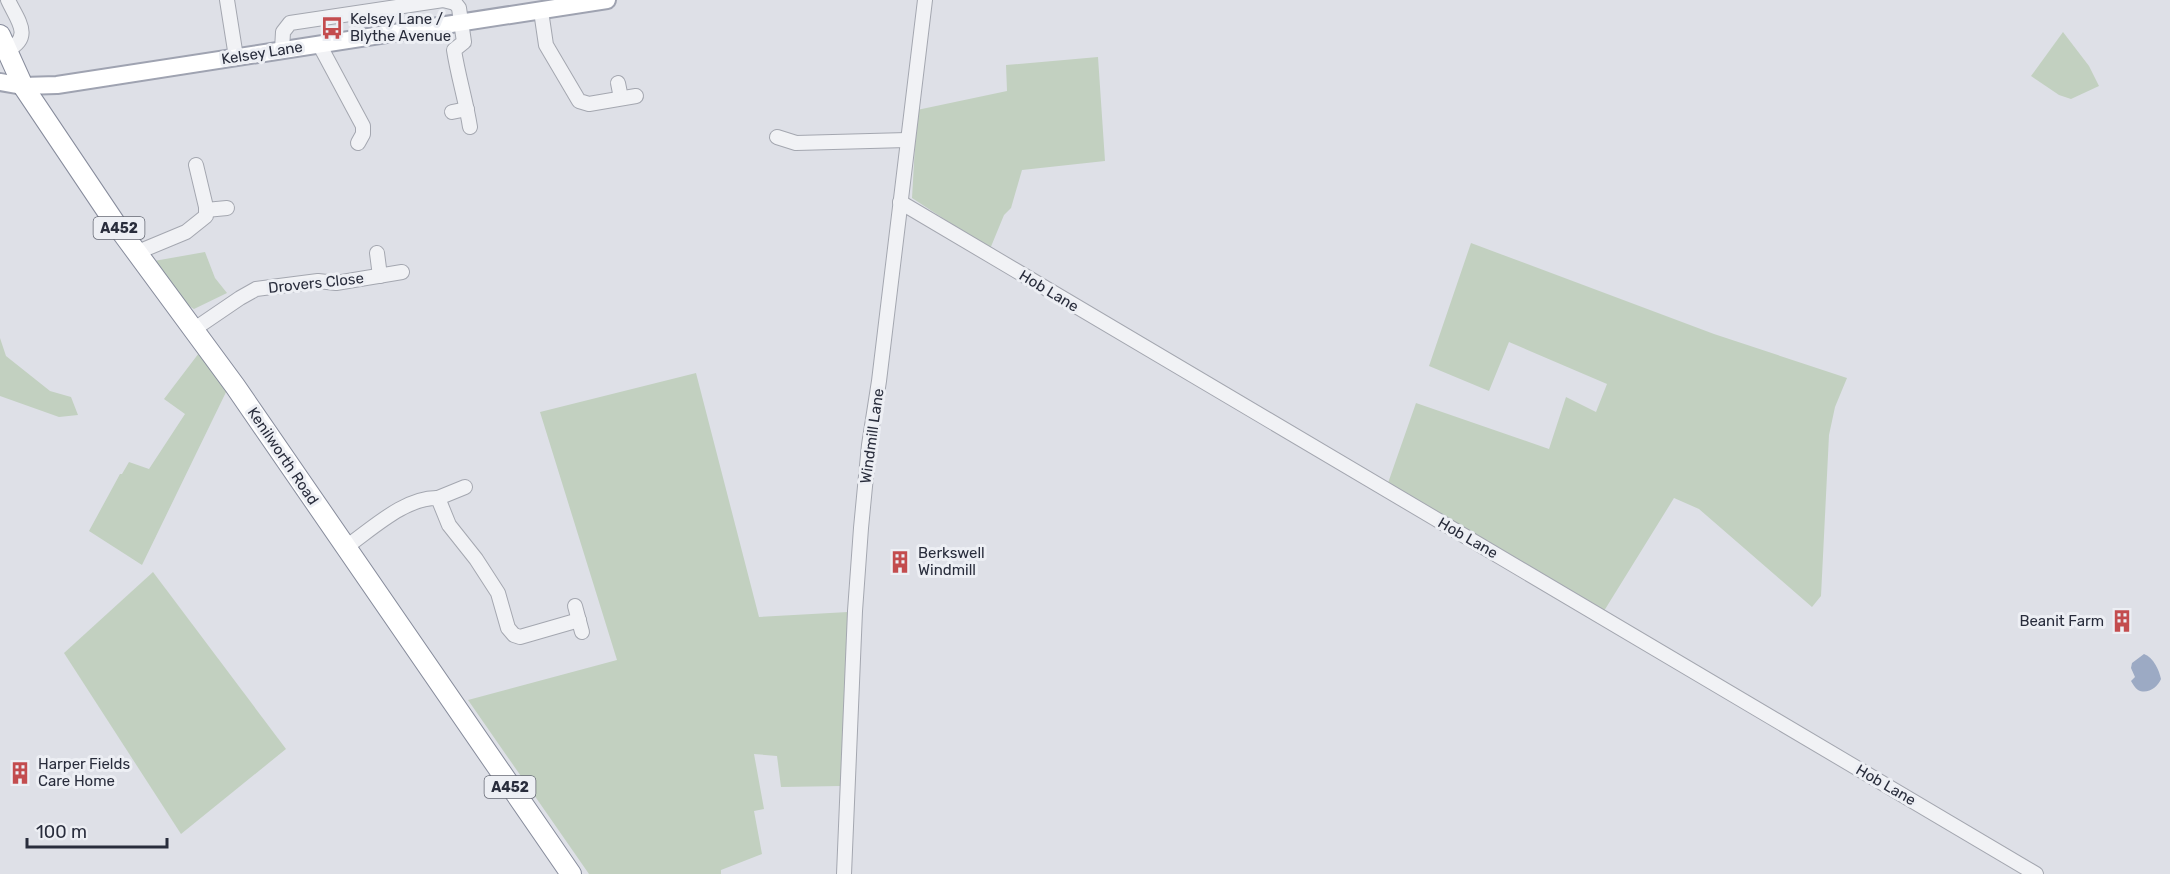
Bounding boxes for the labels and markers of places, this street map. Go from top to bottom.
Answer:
place label: Kelsey Lane / Blythe Avenue [350,10,451,45]
bus stop icon: Kelsey Lane / Blythe Avenue [319,15,345,41]
place label: Berkswell Windmill [918,544,985,579]
building icon: Berkswell Windmill [887,549,913,575]
building icon: Beanit Farm [2109,608,2135,634]
place label: Beanit Farm [2019,612,2104,630]
place label: Harper Fields Care Home [38,755,130,790]
building icon: Harper Fields Care Home [7,760,33,786]

